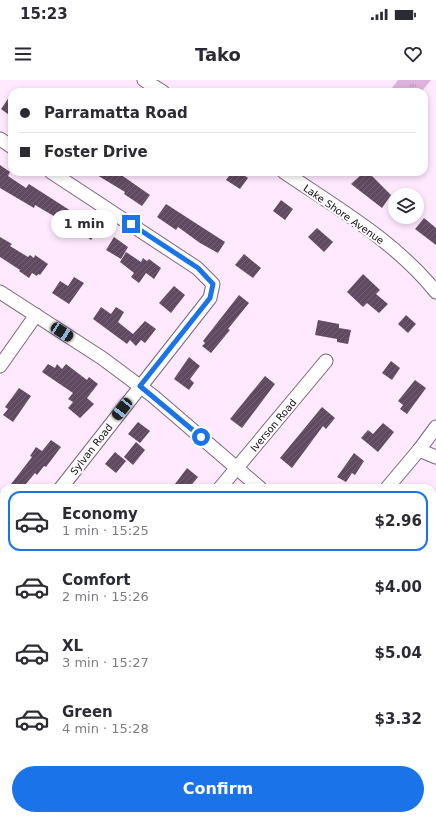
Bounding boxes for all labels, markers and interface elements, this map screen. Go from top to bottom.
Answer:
text: 15:23 [20,5,68,23]
icon: menu [12,43,34,65]
icon: heart [402,43,424,65]
text: Tako [195,44,241,65]
text: Parramatta Road [44,104,188,122]
text: Foster Drive [44,143,148,161]
street label: Lake Shore Avenue [301,182,386,246]
map controls [388,188,424,224]
button: layers [388,188,424,224]
callout: 1 min [51,210,117,238]
route end [122,215,140,233]
text: 1 min [64,216,104,231]
car [49,320,75,344]
car [110,396,134,422]
street label: Iverson Road [248,397,299,454]
street label: Sylvan Road [68,422,115,477]
route start [192,428,210,446]
icon: car [14,503,50,539]
text: Economy [62,505,138,523]
text: $2.96 [375,512,422,530]
text: 1 min · 15:25 [62,523,149,538]
icon: car [14,569,50,605]
text: Comfort [62,571,130,589]
text: $4.00 [375,578,422,596]
text: 2 min · 15:26 [62,589,149,604]
icon: car [14,635,50,671]
text: XL [62,637,83,655]
text: $5.04 [375,644,422,662]
text: 3 min · 15:27 [62,655,149,670]
icon: car [14,701,50,737]
text: Green [62,703,113,721]
text: $3.32 [375,710,422,728]
text: 4 min · 15:28 [62,721,149,736]
button: Confirm [12,766,424,812]

